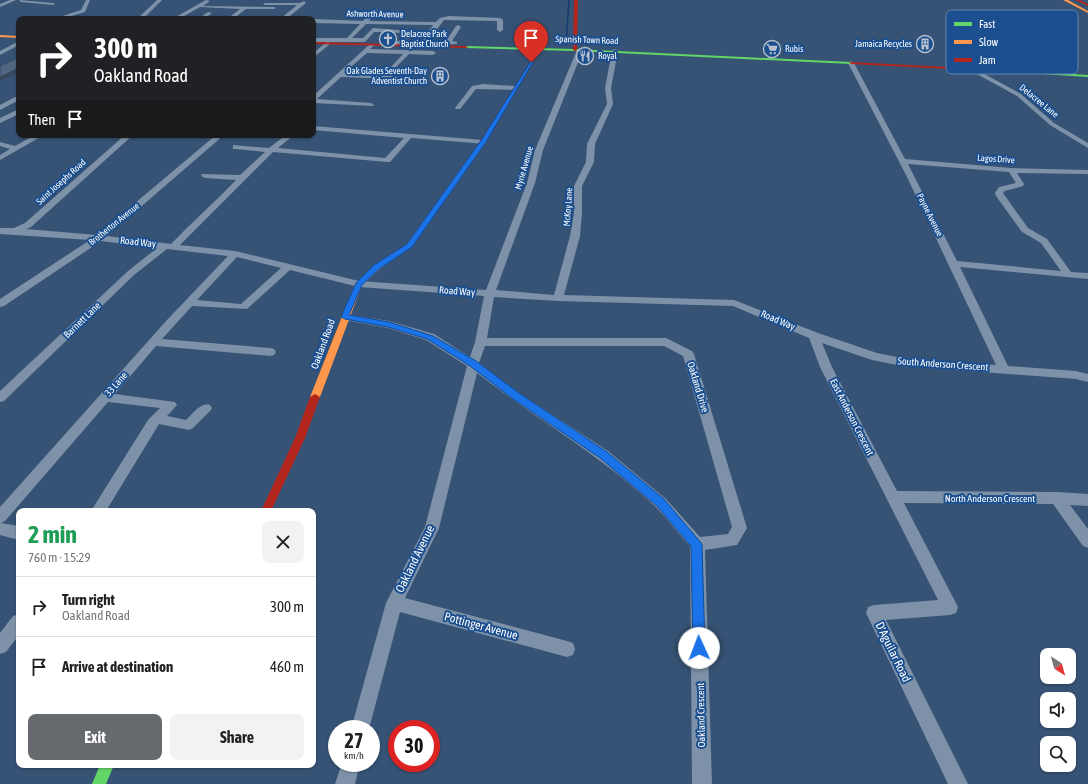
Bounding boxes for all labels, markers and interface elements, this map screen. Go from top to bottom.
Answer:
street label: Ashworth Avenue [346,9,404,19]
legend [946,10,1078,74]
text: Fast [979,18,995,30]
pin [514,21,548,62]
icon: arrive [520,27,542,49]
church icon: Delacree Park Baptist Church [378,29,398,49]
place label: Delacree Park Baptist Church [401,29,449,49]
icon: right [28,32,80,84]
text: 300 m [94,32,157,64]
street label: Spanish Town Road [555,34,619,46]
building icon: Jamaica Recycles [915,34,935,54]
text: Slow [979,36,998,48]
supermarket icon: Rubis [762,39,782,59]
place label: Jamaica Recycles [855,39,912,49]
place label: Rubis [785,44,803,54]
restaurant icon: Royal [575,46,595,66]
place label: Royal [598,51,617,61]
text: Jam [979,54,996,66]
text: Oakland Road [94,65,188,86]
place label: Oak Glades Seventh-Day Adventist Church [346,66,427,86]
building icon: Oak Glades Seventh-Day Adventist Church [430,66,450,86]
street label: Delacree Lane [1018,82,1060,120]
icon: arrive [64,108,86,130]
text: Then [28,111,56,128]
street label: Myrie Avenue [513,145,535,191]
street label: Lagos Drive [977,153,1015,165]
street label: Saint Josephs Road [34,157,88,207]
street label: McKoy Lane [562,187,574,227]
street label: Payne Avenue [915,192,945,238]
street label: Brotherton Avenue [87,201,141,247]
street label: Road Way [119,235,157,249]
street label: Road Way [439,284,475,298]
street label: Barnett Lane [61,299,103,340]
street label: Road Way [759,308,797,332]
street label: Oakland Road [309,317,337,370]
street label: South Anderson Crescent [897,355,989,373]
street label: Oakland Drive [685,360,711,414]
street label: 33 Lane [102,369,130,398]
street label: East Anderson Crescent [828,377,876,457]
street label: North Anderson Crescent [945,493,1035,504]
text: 2 min [28,521,77,548]
button: close [262,521,304,563]
street label: Oakland Avenue [393,523,437,595]
text: 760 m · 15:29 [28,550,91,565]
text: Turn right [62,591,115,608]
icon: right [28,596,50,618]
text: 300 m [270,598,304,615]
text: Oakland Road [62,608,130,623]
street label: Pottinger Avenue [443,609,519,643]
street label: D'Aguilar Road [872,620,914,684]
position arrow [678,627,720,669]
north arrow [1040,648,1076,684]
map controls [1040,648,1076,772]
icon: arrive [28,656,50,678]
text: Arrive at destination [62,658,173,675]
text: 460 m [270,658,304,675]
street label: Oakland Crescent [695,682,707,747]
button: sound [1040,692,1076,728]
button: Exit [28,714,162,760]
button: Share [170,714,304,760]
speed limit sign: 30 [388,720,440,772]
text: 27 [345,729,363,752]
button: search [1040,736,1076,772]
text: km/h [344,750,364,761]

